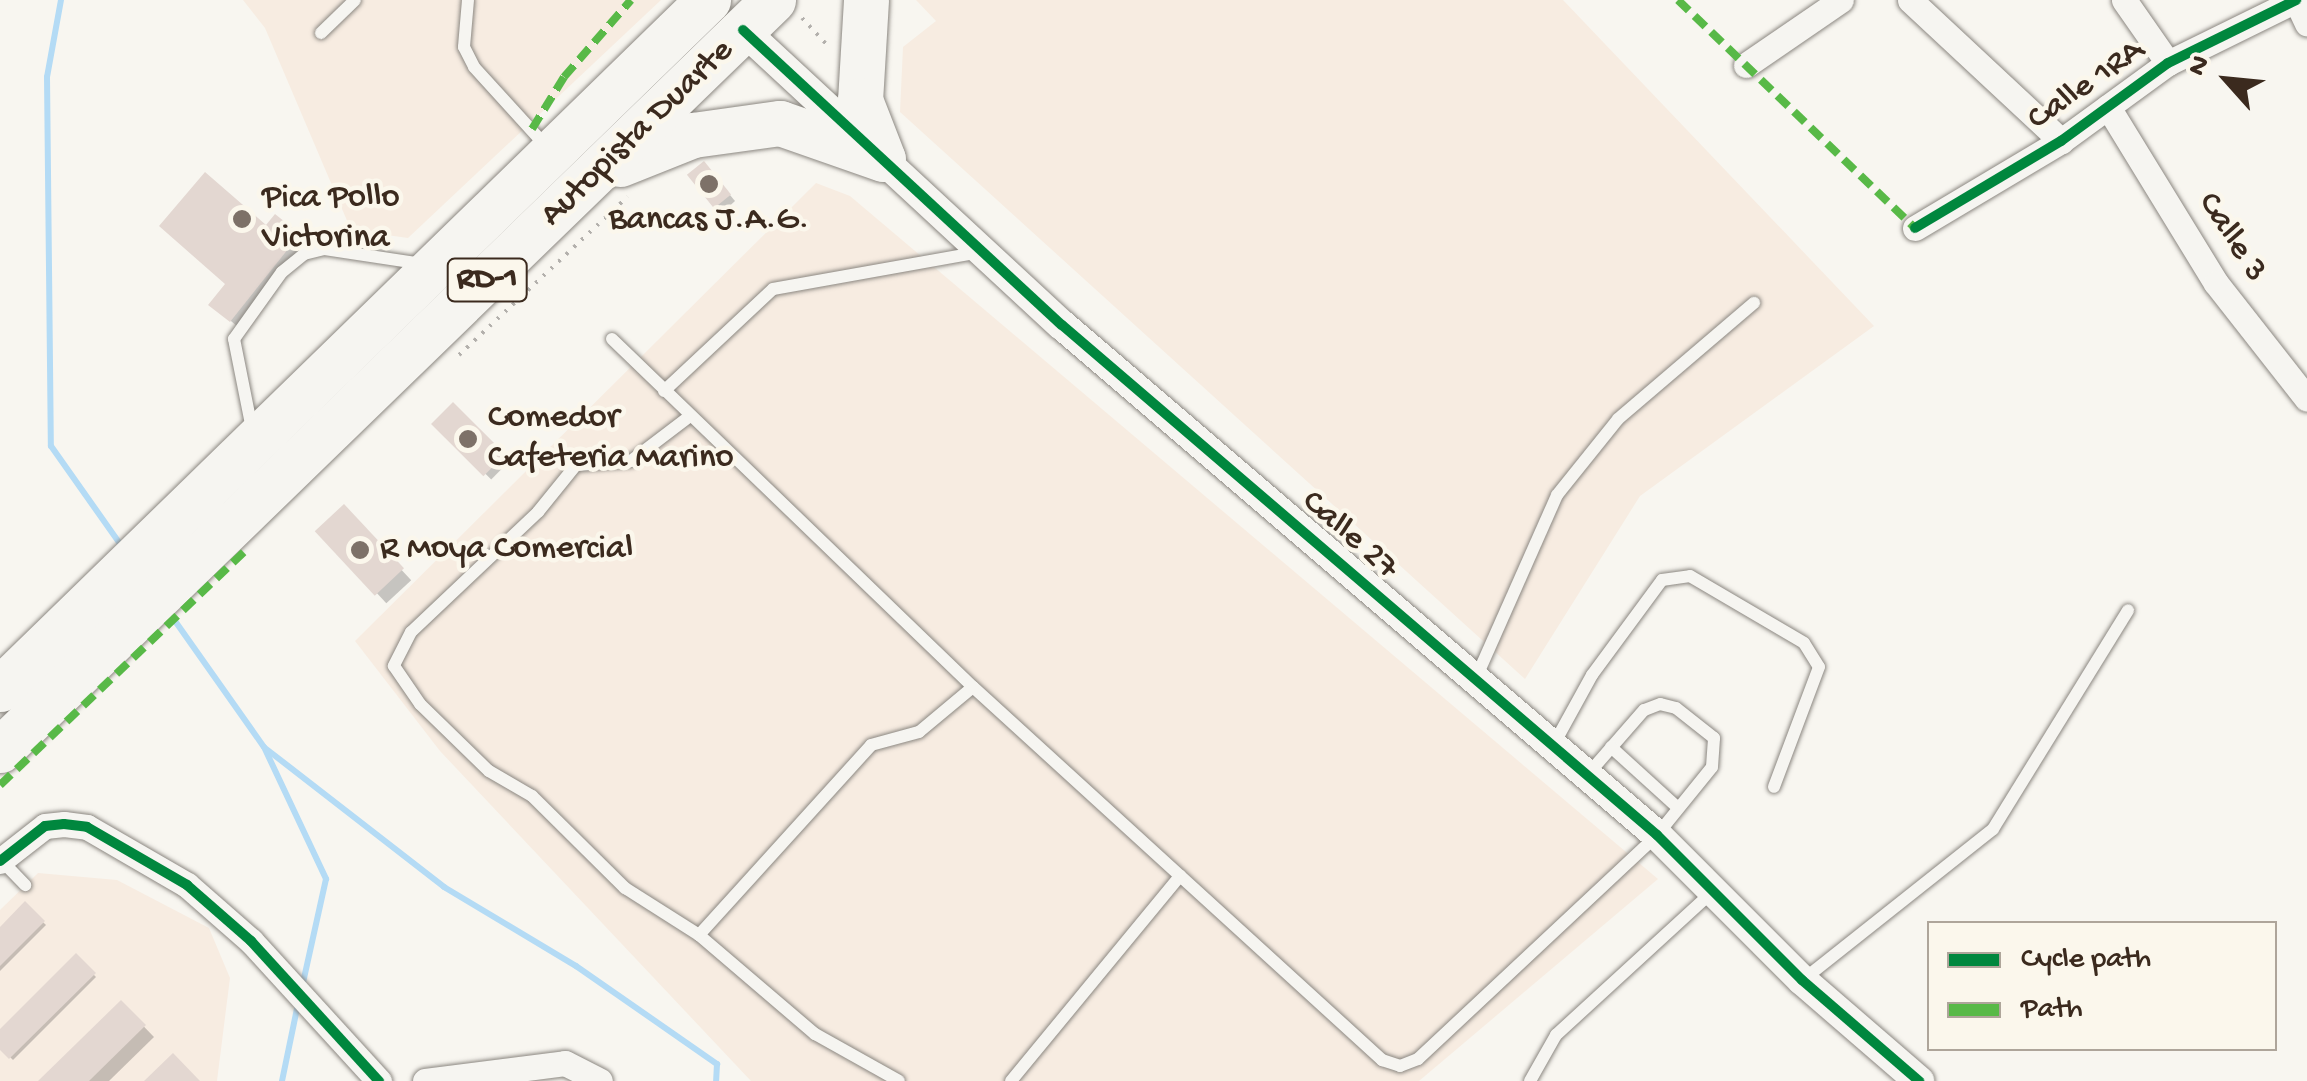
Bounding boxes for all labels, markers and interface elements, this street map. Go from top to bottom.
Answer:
north arrow [2177,30,2277,130]
street label: Autopista Duarte [533,31,743,237]
street label: Calle 1RA [2020,31,2154,141]
text: N [2181,51,2219,82]
marker: Bancas J.A.G. [698,173,720,195]
place label: Pica Pollo Victorina [262,178,400,260]
street label: Calle 3 [2187,185,2275,291]
place label: Bancas J.A.G. [609,200,809,242]
marker: Pica Pollo Victorina [231,208,253,230]
road number: RD-1 [444,253,530,307]
place label: Comedor Cafeteria Marino [488,398,734,480]
marker: Comedor Cafeteria Marino [457,428,479,450]
street label: Calle 27 [1292,482,1406,590]
place label: R Moya Comercial [380,529,633,571]
marker: R Moya Comercial [349,539,371,561]
legend [1927,921,2277,1051]
text: Cycle path [2021,943,2151,978]
text: Path [2021,993,2083,1028]

